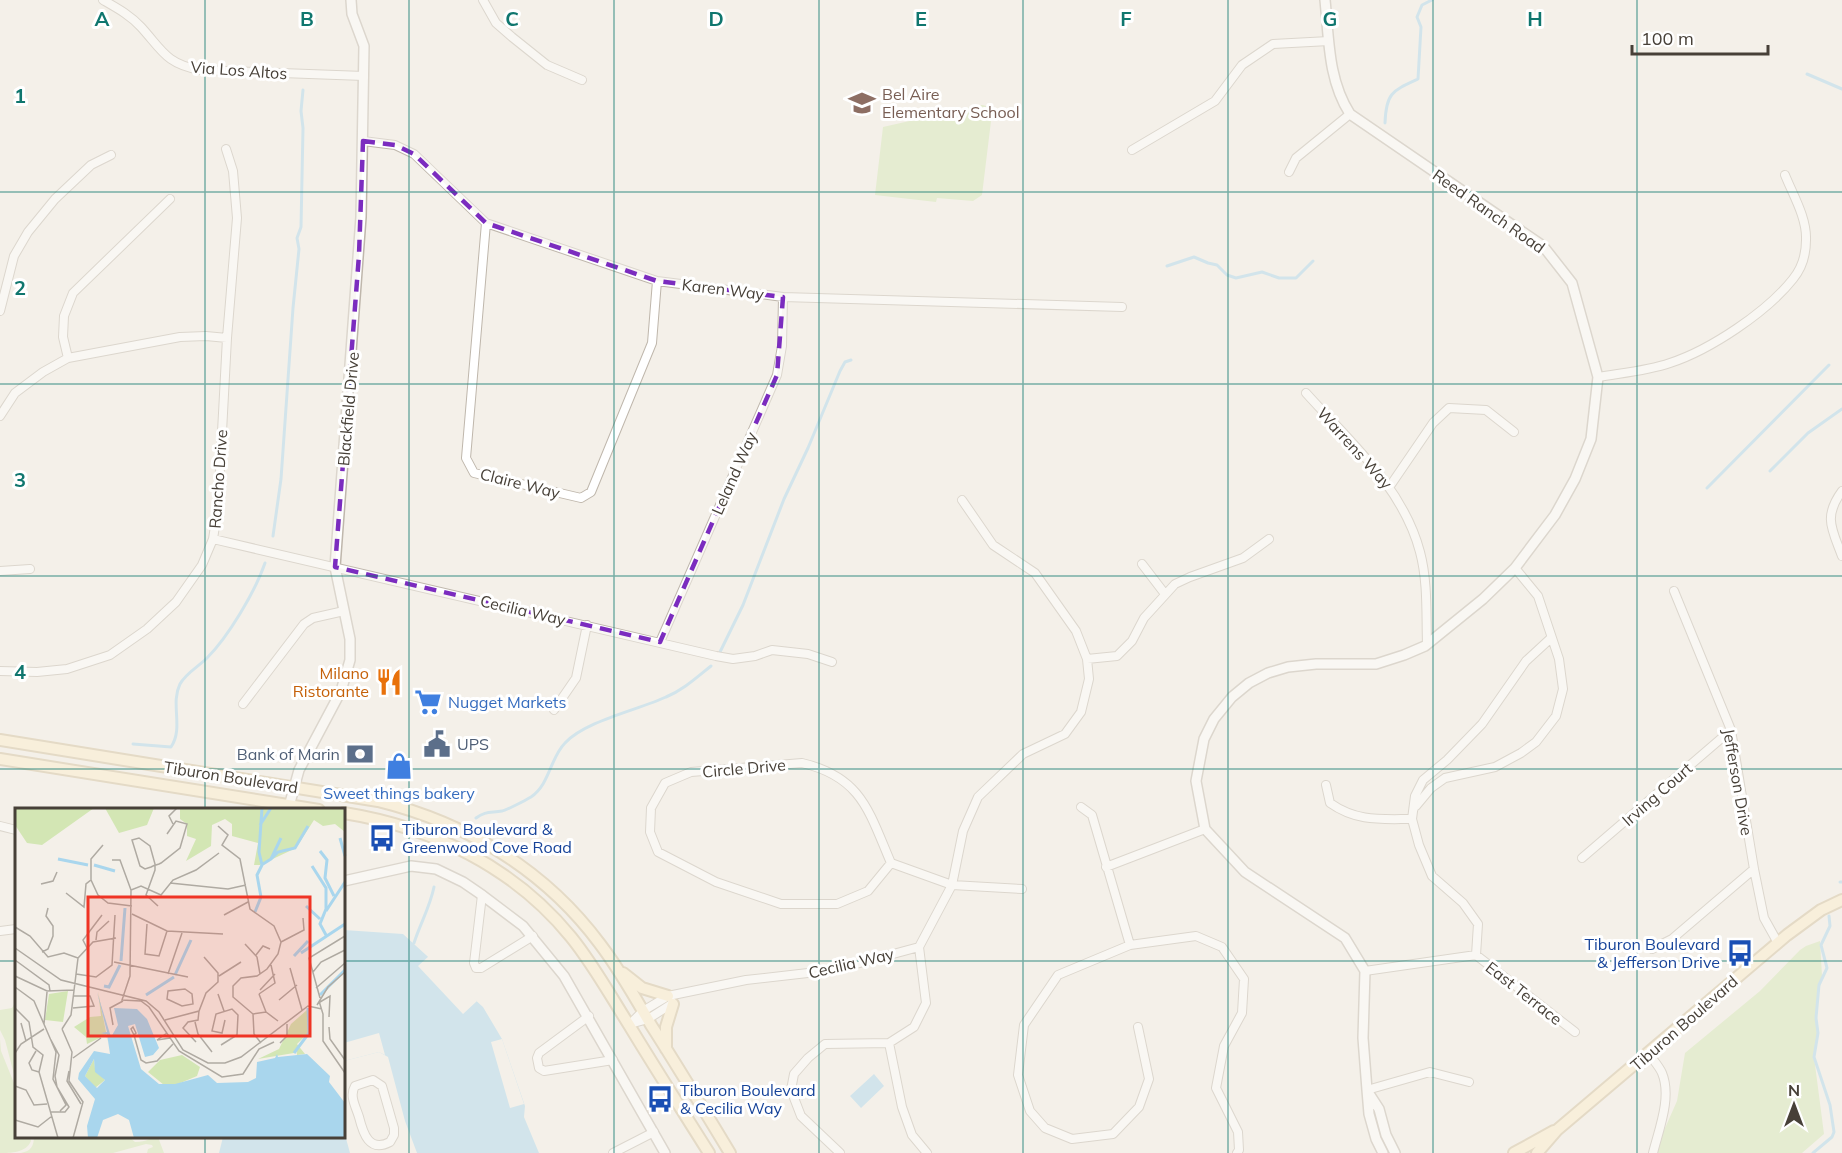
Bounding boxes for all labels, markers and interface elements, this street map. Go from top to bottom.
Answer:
text: A [95,6,110,31]
text: B [300,6,314,31]
text: C [505,6,519,31]
text: D [708,6,724,31]
text: E [915,6,927,31]
text: F [1120,6,1132,31]
text: G [1323,6,1337,31]
text: H [1527,6,1543,31]
scale bar [1632,18,1768,56]
text: 100 m [1641,27,1694,50]
street label: Via Los Altos [190,57,288,83]
text: 1 [14,83,26,108]
place label: Bel Aire Elementary School [882,84,1020,122]
school or university icon: Bel Aire Elementary School [847,88,877,118]
street label: Reed Ranch Road [1429,165,1549,257]
street label: Karen Way [681,274,766,304]
text: 2 [14,275,26,300]
street label: Blackfield Drive [333,351,363,467]
street label: Warrens Way [1313,403,1397,493]
street label: Leland Way [707,428,761,518]
street label: Rancho Drive [205,429,231,529]
street label: Claire Way [478,463,563,503]
text: 3 [14,467,26,492]
street label: Cecilia Way [478,590,568,630]
text: 4 [14,659,26,684]
place label: Milano Ristorante [293,663,369,701]
restaurant icon: Milano Ristorante [374,667,404,697]
supermarket icon: Nugget Markets [413,687,443,717]
place label: Nugget Markets [448,692,566,712]
street label: Jefferson Drive [1719,727,1757,837]
public building icon: UPS [422,729,452,759]
place label: UPS [457,734,489,754]
bank icon: Bank of Marin [345,739,375,769]
place label: Bank of Marin [237,744,340,764]
shop icon: Sweet things bakery [384,751,414,781]
street label: Circle Drive [701,754,787,782]
street label: Tiburon Boulevard [162,757,300,797]
street label: Irving Court [1618,758,1697,830]
place label: Sweet things bakery [323,783,475,803]
inset map [15,808,345,1138]
place label: Tiburon Boulevard & Greenwood Cove Road [402,819,572,857]
bus stop icon: Tiburon Boulevard & Greenwood Cove Road [367,823,397,853]
place label: Tiburon Boulevard & Jefferson Drive [1584,934,1720,972]
bus stop icon: Tiburon Boulevard & Jefferson Drive [1725,938,1755,968]
street label: Cecilia Way [806,943,896,983]
street label: East Terrace [1482,957,1566,1029]
street label: Tiburon Boulevard [1626,971,1742,1075]
north arrow [1764,1075,1824,1135]
place label: Tiburon Boulevard & Cecilia Way [680,1080,816,1118]
text: N [1788,1080,1800,1100]
bus stop icon: Tiburon Boulevard & Cecilia Way [645,1084,675,1114]

